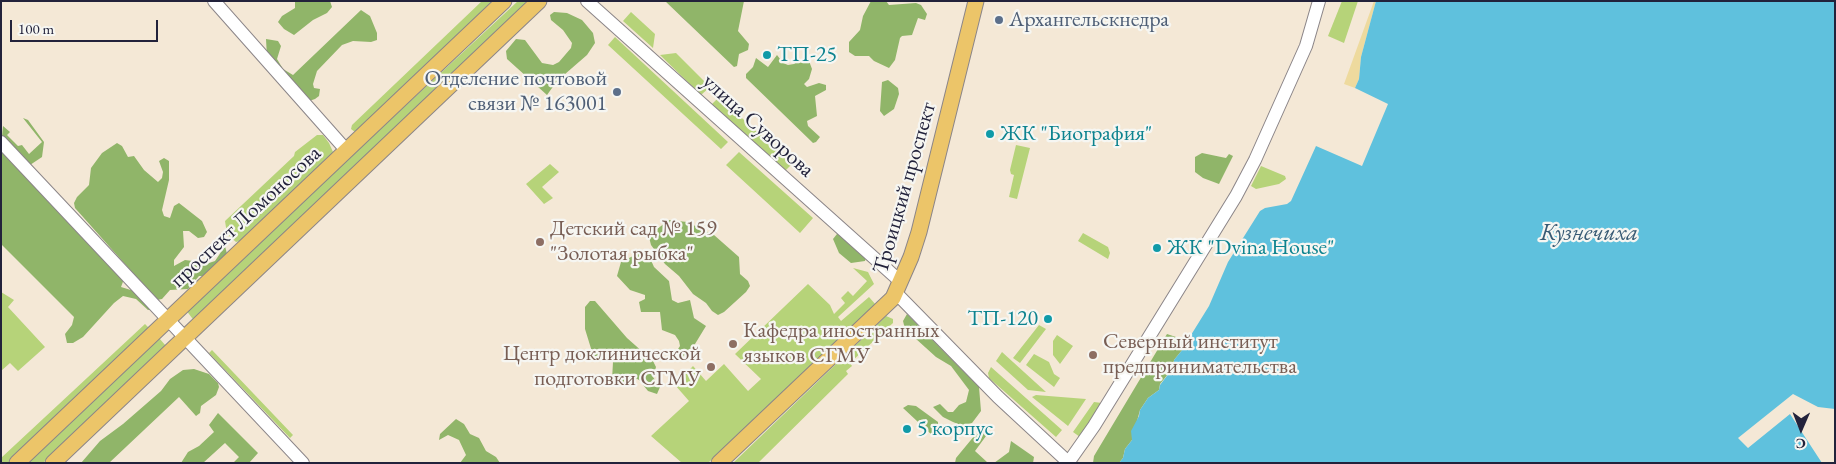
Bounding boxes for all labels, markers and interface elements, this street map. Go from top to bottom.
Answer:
place label: Архангельскнедра [1009,7,1169,33]
scale bar [12,10,160,42]
marker: Архангельскнедра [993,14,1005,26]
text: 100 m [18,19,54,38]
place label: ТП-25 [777,42,837,68]
marker: ТП-25 [761,49,773,61]
place label: Отделение почтовой связи № 163001 [424,66,607,118]
street label: улица Суворова [697,69,819,183]
marker: Отделение почтовой связи № 163001 [611,86,623,98]
street label: Троицкий проспект [868,99,942,277]
place label: ЖК "Биография" [1000,121,1152,147]
marker: ЖК "Биография" [984,128,996,140]
street label: проспект Ломоносова [165,140,327,294]
place label: Детский сад № 159 "Золотая рыбка" [550,216,717,268]
water label: Кузнечиха [1540,219,1638,247]
place label: ЖК "Dvina House" [1167,235,1334,261]
marker: Детский сад № 159 "Золотая рыбка" [534,236,546,248]
marker: ЖК "Dvina House" [1151,242,1163,254]
place label: ТП-120 [967,306,1038,332]
marker: ТП-120 [1042,313,1054,325]
place label: Кафедра иностранных языков СГМУ [743,318,939,370]
place label: Северный институт предпринимательства [1103,329,1297,381]
marker: Кафедра иностранных языков СГМУ [727,338,739,350]
place label: Центр доклинической подготовки СГМУ [503,341,701,392]
marker: Северный институт предпринимательства [1087,349,1099,361]
marker: Центр доклинической подготовки СГМУ [705,361,717,373]
north arrow [1776,404,1826,454]
place label: 5 корпус [917,416,993,442]
marker: 5 корпус [901,423,913,435]
text: С [1796,435,1806,453]

